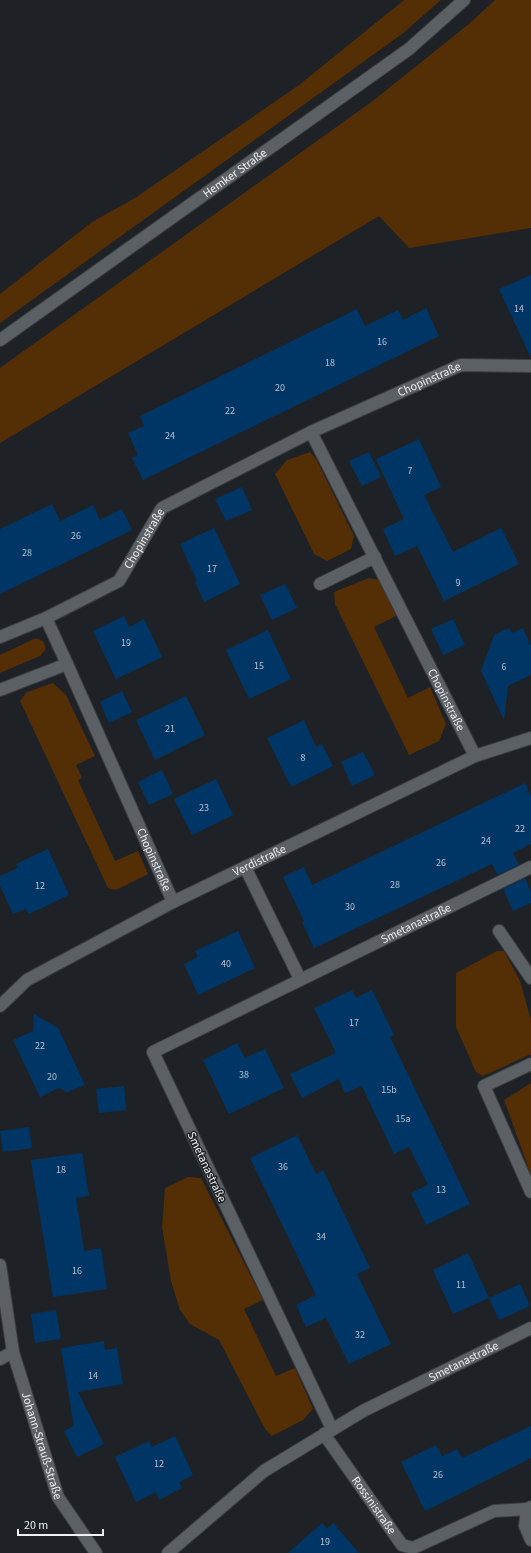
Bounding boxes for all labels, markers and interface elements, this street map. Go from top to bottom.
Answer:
street label: Hemker Straße [199,145,270,202]
house number: 14 [514,302,524,316]
house number: 16 [377,335,387,349]
house number: 18 [325,356,335,370]
street label: Chopinstraße [395,358,464,401]
house number: 20 [275,381,285,395]
house number: 22 [225,404,235,418]
house number: 24 [165,429,175,443]
house number: 7 [408,464,413,478]
street label: Chopinstraße [120,505,169,572]
house number: 26 [71,529,81,543]
house number: 28 [22,546,32,560]
house number: 17 [207,562,217,576]
house number: 9 [456,576,461,590]
house number: 19 [121,636,131,650]
house number: 15 [254,659,264,673]
house number: 6 [502,660,507,674]
street label: Chopinstraße [423,666,469,734]
house number: 21 [165,722,175,736]
house number: 8 [301,751,306,765]
house number: 23 [199,801,209,815]
house number: 22 [515,822,525,836]
street label: Chopinstraße [132,825,175,894]
house number: 24 [481,834,491,848]
street label: Verdistraße [230,841,289,881]
house number: 26 [436,856,446,870]
house number: 28 [390,878,400,892]
house number: 12 [35,879,45,893]
street label: Smetanastraße [378,899,454,948]
house number: 30 [345,900,355,914]
house number: 40 [221,957,231,971]
house number: 17 [349,1016,359,1030]
house number: 22 [35,1039,45,1053]
house number: 38 [239,1068,249,1082]
house number: 20 [47,1070,57,1084]
house number: 15b [381,1083,397,1097]
house number: 15a [396,1112,410,1126]
street label: Smetanastraße [183,1129,230,1205]
house number: 36 [278,1160,288,1174]
house number: 18 [56,1163,66,1177]
house number: 13 [436,1183,446,1197]
house number: 34 [316,1230,326,1244]
house number: 16 [72,1264,82,1278]
house number: 11 [456,1278,466,1292]
house number: 32 [355,1328,365,1342]
street label: Smetanastraße [426,1337,502,1386]
house number: 14 [88,1369,98,1383]
street label: Johann-Strauß-Straße [17,1390,66,1502]
house number: 12 [154,1457,164,1471]
house number: 26 [433,1468,443,1482]
street label: Rossinistraße [347,1473,400,1538]
scale bar [18,1511,103,1537]
text: 20 m [24,1517,48,1534]
house number: 19 [320,1535,330,1549]

